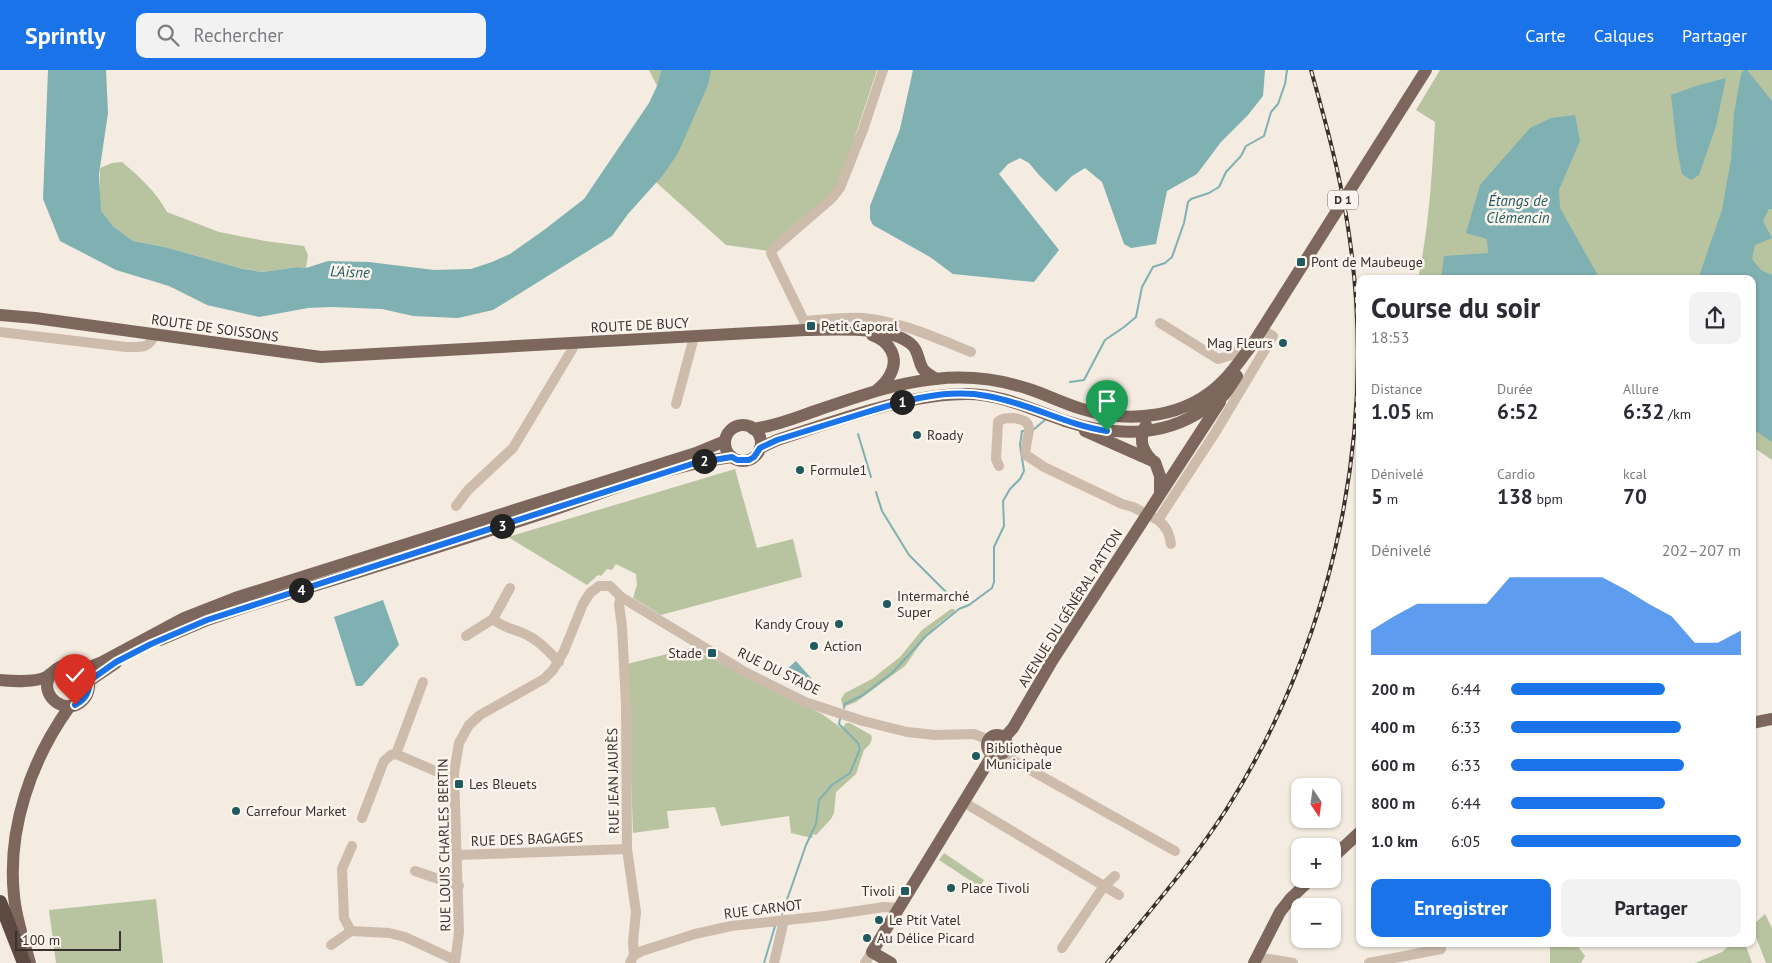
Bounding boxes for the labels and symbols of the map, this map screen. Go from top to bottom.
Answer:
road number: D 1 [1328,190,1358,210]
water label: Étangs de Clémencin [1486,191,1550,227]
place label: Pont de Maubeuge [1311,253,1423,271]
marker: Pont de Maubeuge [1295,256,1307,268]
water label: L'Aisne [330,261,370,282]
street label: ROUTE DE SOISSONS [150,310,280,346]
street label: ROUTE DE BUCY [590,313,690,337]
place label: Petit Caporal [821,317,898,335]
marker: Petit Caporal [805,320,817,332]
place label: Mag Fleurs [1207,334,1273,352]
marker: Mag Fleurs [1277,337,1289,349]
pin [1086,380,1128,431]
pin: 1 [890,390,914,414]
place label: Roady [927,426,964,444]
marker: Roady [911,429,923,441]
pin: 2 [692,448,716,474]
place label: Formule1 [810,461,867,479]
marker: Formule1 [794,464,806,476]
pin: 3 [490,514,514,538]
street label: AVENUE DU GÉNÉRAL PATTON [1014,526,1126,690]
pin: 4 [288,578,314,602]
place label: Intermarché Super [897,587,969,621]
marker: Intermarché Super [881,598,893,610]
place label: Kandy Crouy [755,615,829,633]
marker: Kandy Crouy [833,618,845,630]
place label: Action [824,637,862,655]
marker: Action [808,640,820,652]
street label: RUE DU STADE [735,643,823,699]
place label: Stade [668,644,702,662]
marker: Stade [706,647,718,659]
pin [54,654,96,705]
street label: RUE JEAN JAURÈS [603,728,623,834]
place label: Bibliothèque Municipale [986,739,1062,773]
marker: Bibliothèque Municipale [970,750,982,762]
street label: RUE LOUIS CHARLES BERTIN [433,758,455,932]
place label: Les Bleuets [469,775,537,793]
marker: Les Bleuets [453,778,465,790]
north arrow [1291,778,1341,828]
place label: Carrefour Market [246,802,347,820]
marker: Carrefour Market [230,805,242,817]
street label: RUE DES BAGAGES [470,828,584,850]
place label: Place Tivoli [961,879,1030,897]
place label: Tivoli [862,882,895,900]
marker: Place Tivoli [945,882,957,894]
marker: Tivoli [899,885,911,897]
street label: RUE CARNOT [723,895,803,923]
place label: Le Ptit Vatel [889,911,961,929]
marker: Le Ptit Vatel [873,914,885,926]
scale bar [15,928,121,951]
place label: Au Délice Picard [877,929,975,947]
marker: Au Délice Picard [861,932,873,944]

